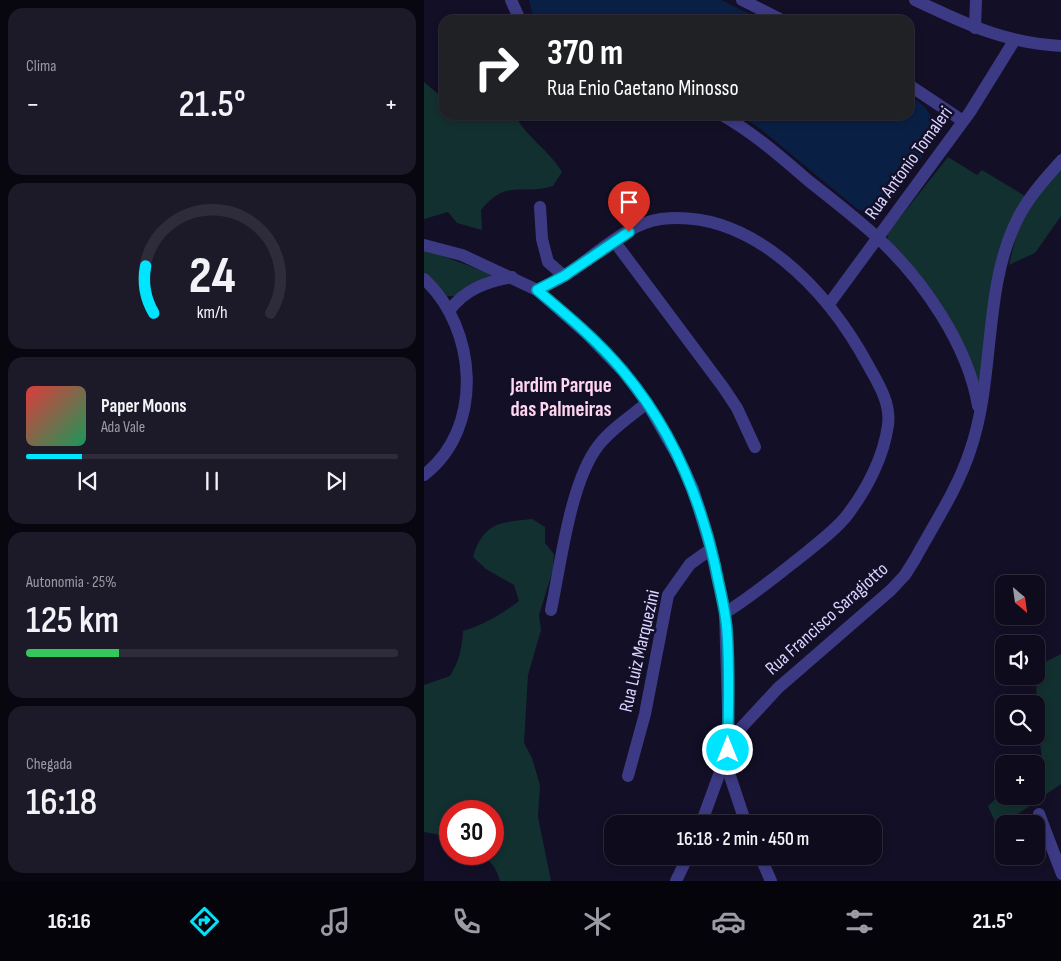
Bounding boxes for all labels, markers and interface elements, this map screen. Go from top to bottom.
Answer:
text: 370 m [547,32,623,75]
icon: right [464,35,529,100]
text: Clima [26,57,56,76]
text: Rua Enio Caetano Minosso [547,75,739,102]
text: 21.5° [178,82,246,127]
text: − [26,88,40,121]
text: + [384,88,398,121]
street label: Rua Antonio Tomaleri [860,102,958,224]
pin [608,181,650,232]
icon: arrive [615,188,643,216]
text: 24 [189,245,235,308]
text: km/h [197,302,227,323]
district label: Jardim Parque das Palmeiras [509,373,612,422]
text: Paper Moons [101,395,187,418]
text: Ada Vale [101,418,145,437]
icon: previous [74,467,102,495]
icon: pause [198,467,226,495]
icon: next [322,467,350,495]
street label: Rua Francisco Saragiotto [761,558,893,680]
text: Autonomia · 25% [26,573,117,592]
north arrow [995,575,1045,625]
map controls [995,575,1045,865]
street label: Rua Luiz Marquezini [615,588,665,714]
text: 125 km [26,598,119,643]
button: sound [995,635,1045,685]
button: search [995,695,1045,745]
position arrow [701,723,753,775]
text: Chegada [26,755,72,774]
button: + [995,755,1045,805]
text: 16:18 [26,780,97,825]
speed limit sign: 30 [439,800,504,865]
button: − [995,815,1045,865]
text: 16:18 · 2 min · 450 m [677,828,809,851]
icon: directions [187,904,222,939]
icon: music [318,904,353,939]
icon: phone [449,904,484,939]
icon: climate [580,904,615,939]
icon: car [711,904,746,939]
icon: filters [842,904,877,939]
text: 16:16 [48,908,91,935]
text: 21.5° [973,908,1013,935]

